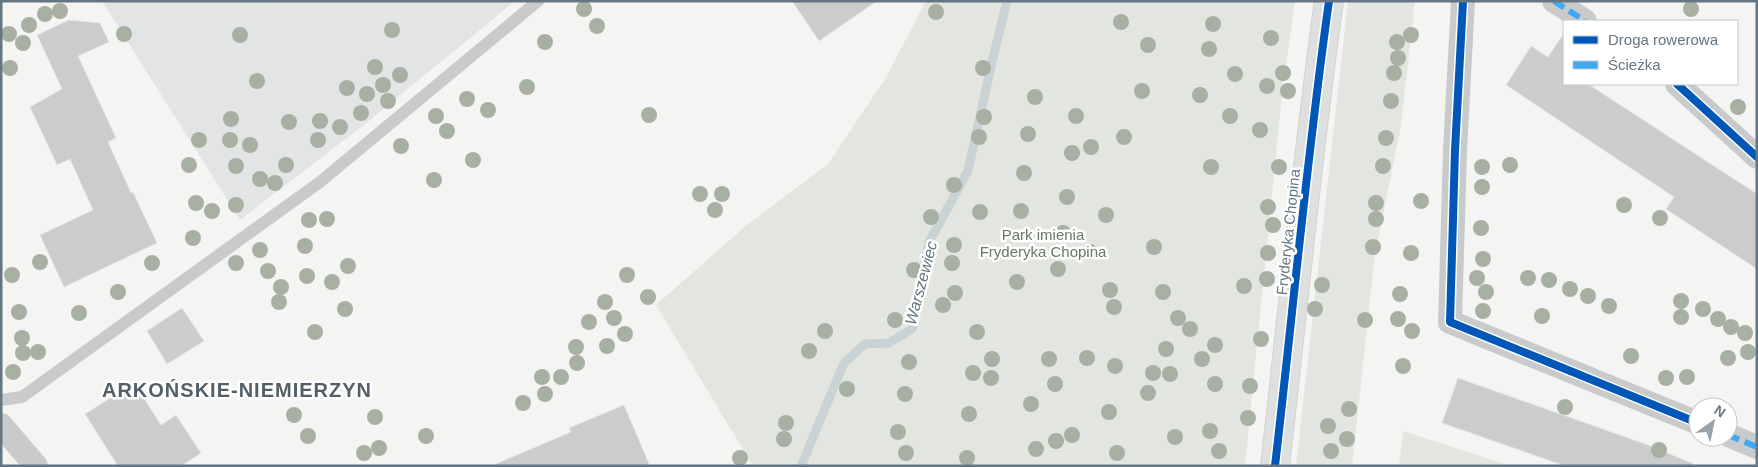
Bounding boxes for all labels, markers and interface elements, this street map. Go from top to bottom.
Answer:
legend [1563,20,1738,85]
text: Droga rowerowa [1608,31,1719,48]
text: Ścieżka [1608,56,1661,73]
street label: Fryderyka Chopina [1273,167,1303,296]
park label: Park imienia Fryderyka Chopina [980,226,1107,260]
water label: Warszewiec [902,239,940,327]
district label: ARKOŃSKIE-NIEMIERZYN [102,379,372,401]
north arrow [1688,397,1738,447]
text: N [1711,402,1729,421]

